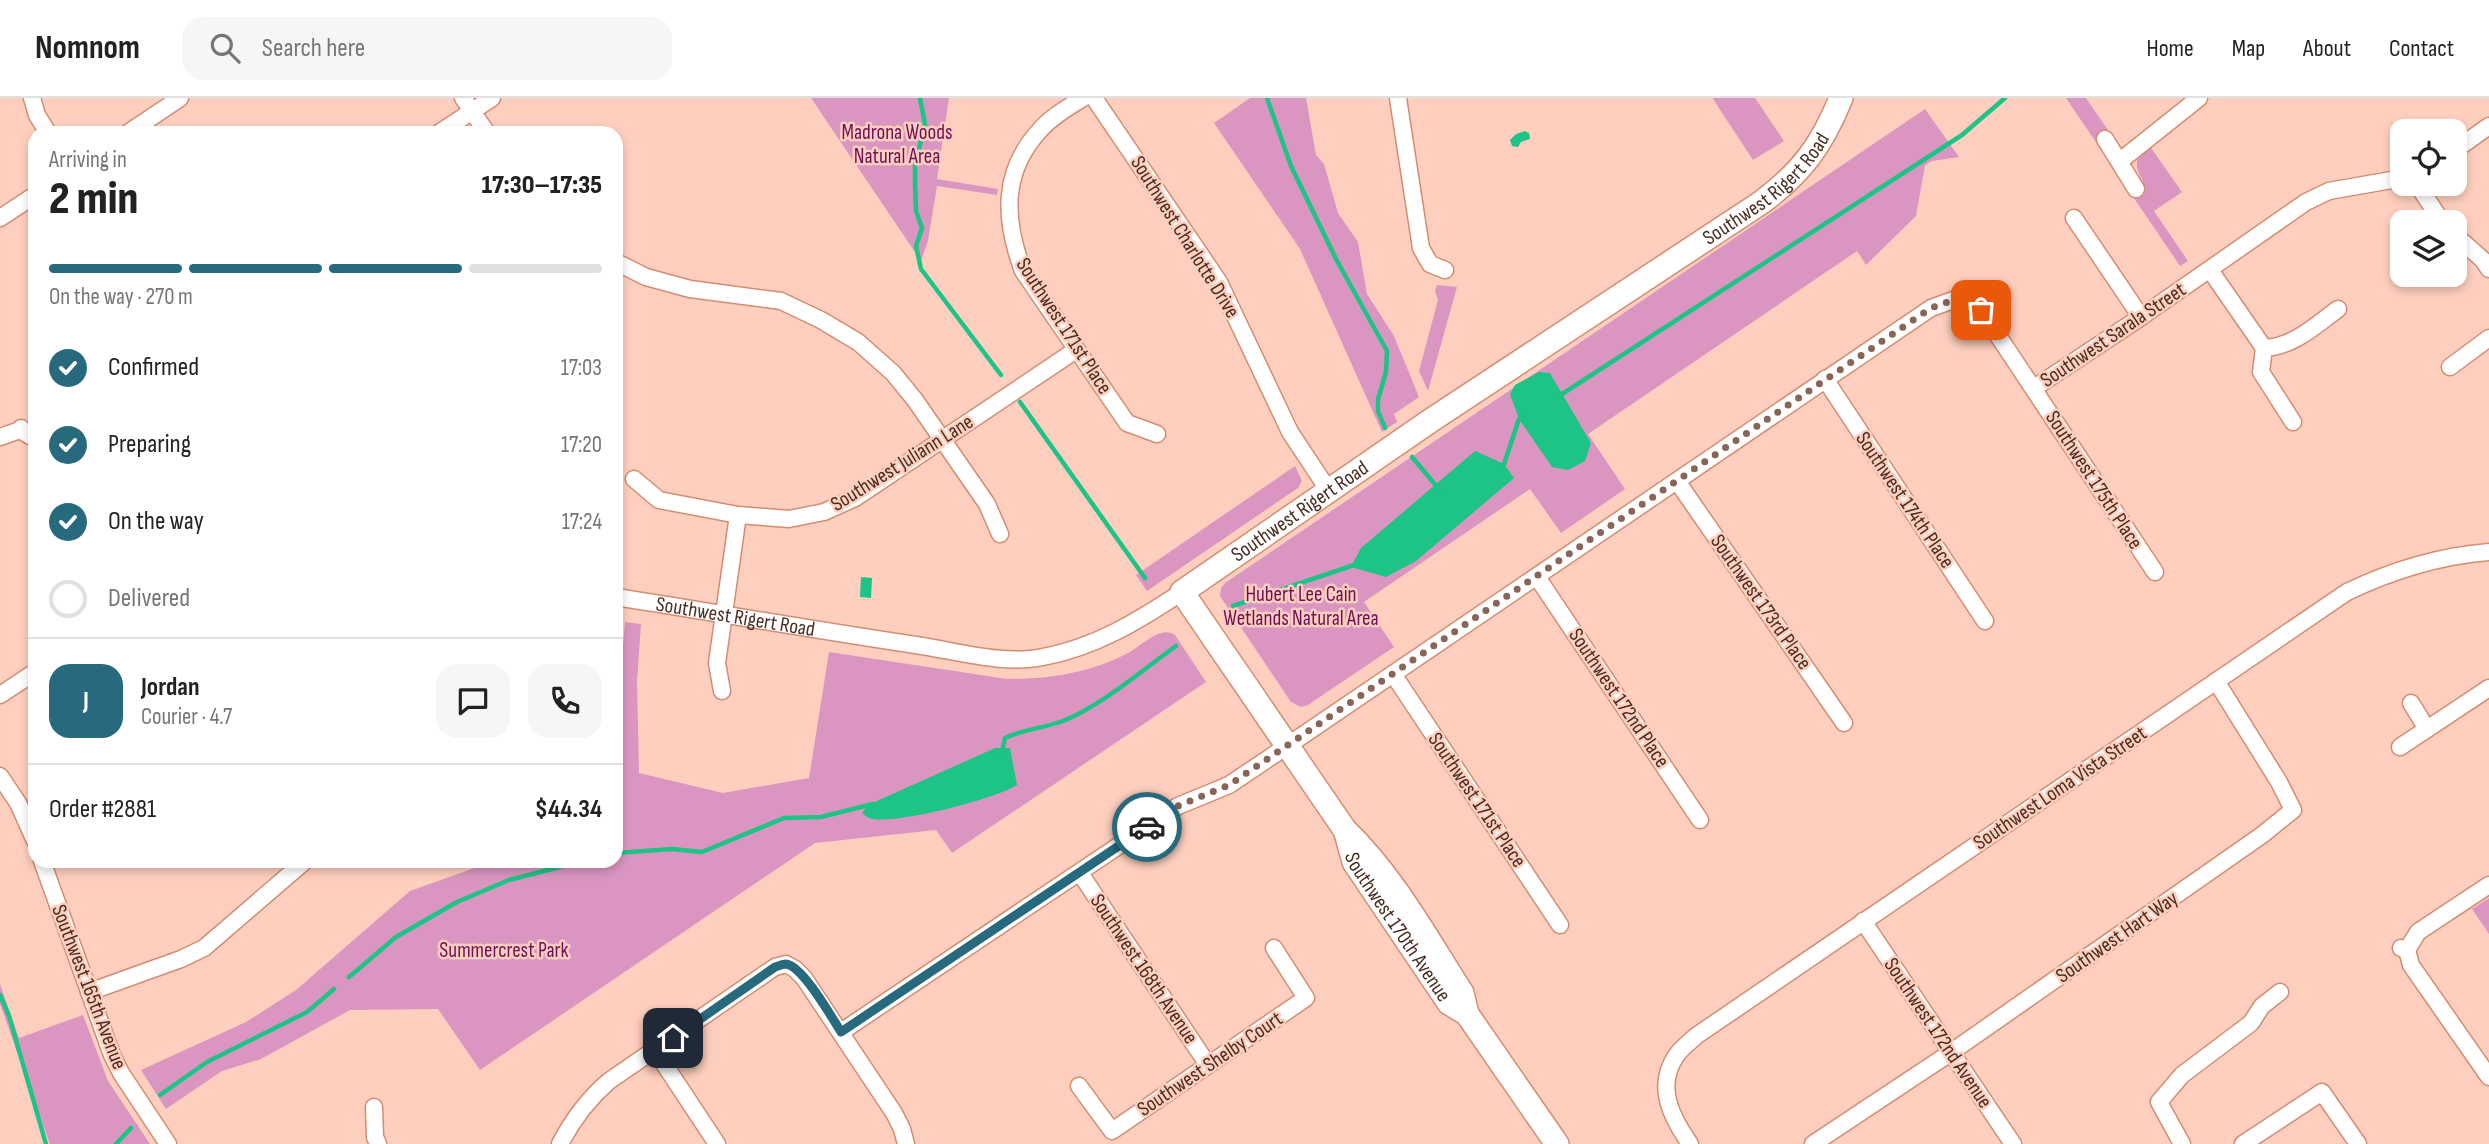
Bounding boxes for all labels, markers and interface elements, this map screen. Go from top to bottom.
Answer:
search box [182,17,672,80]
text: Nomnom [35,28,140,68]
icon: search [206,29,244,67]
text: Search here [262,33,365,64]
text: Home [2146,34,2194,63]
text: Map [2232,34,2265,63]
text: About [2303,34,2351,63]
text: Contact [2389,34,2454,63]
map controls [2390,119,2467,287]
button: locate [2390,119,2467,196]
park label: Madrona Woods Natural Area [841,120,953,169]
street label: Southwest Rigert Road [1698,128,1834,250]
text: Arriving in [49,146,127,174]
street label: Southwest Charlotte Drive [1125,151,1245,323]
text: 17:30–17:35 [481,170,602,201]
text: 2 min [49,172,138,227]
button: layers [2390,210,2467,287]
street label: Southwest 171st Place [1011,253,1117,399]
street label: Southwest Sarala Street [2036,277,2190,393]
pin [1951,280,2011,340]
text: On the way · 270 m [49,283,193,311]
icon: bag [1962,291,2000,329]
icon: check [49,349,87,387]
text: Confirmed [108,352,199,383]
text: 17:03 [561,354,602,382]
street label: Southwest 175th Place [2040,406,2148,554]
street label: Southwest Juliann Lane [826,409,978,517]
icon: check [49,426,87,464]
street label: Southwest 174th Place [1850,427,1960,573]
text: Preparing [108,429,191,460]
text: 17:20 [561,431,602,459]
street label: Southwest Rigert Road [1226,455,1373,567]
icon: check [49,503,87,541]
text: On the way [108,506,204,537]
text: 17:24 [562,508,602,536]
street label: Southwest 173rd Place [1705,530,1817,674]
park label: Hubert Lee Cain Wetlands Natural Area [1223,582,1379,631]
text: Delivered [108,583,190,614]
street label: Southwest Rigert Road [654,591,817,642]
street label: Southwest 172nd Place [1563,624,1675,772]
button: chat [436,664,510,738]
button: phone [528,664,602,738]
text: Jordan [141,672,199,703]
text: J [83,686,89,717]
text: Courier · 4.7 [141,703,232,731]
street label: Southwest Loma Vista Street [1969,721,2151,855]
street label: Southwest 171st Place [1423,728,1531,872]
courier [1112,792,1182,862]
text: Order #2881 [49,794,156,825]
text: $44.34 [535,794,602,825]
icon: car [1128,808,1166,846]
street label: Southwest 170th Avenue [1339,850,1457,1006]
street label: Southwest Hart Way [2051,886,2183,988]
street label: Southwest 168th Avenue [1085,889,1203,1049]
street label: Southwest 165th Avenue [46,901,132,1073]
park label: Summercrest Park [439,938,569,963]
street label: Southwest 172nd Avenue [1878,953,1998,1113]
street label: Southwest Shelby Court [1133,1006,1287,1122]
pin [643,1008,703,1068]
icon: home [654,1019,692,1057]

